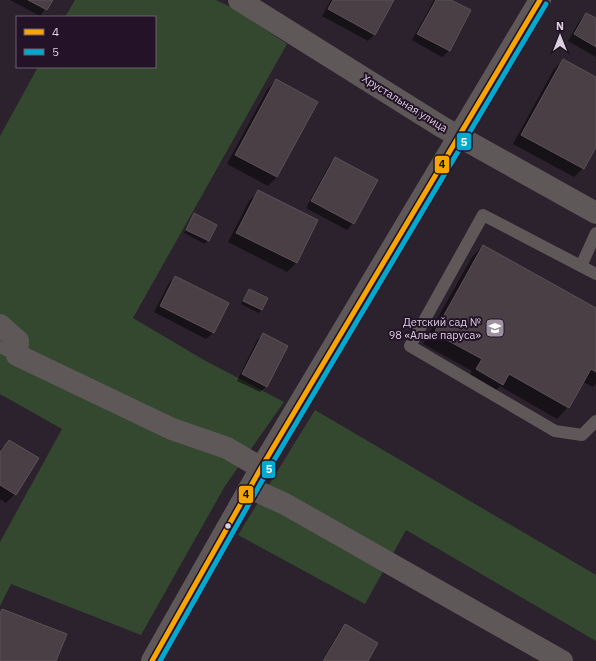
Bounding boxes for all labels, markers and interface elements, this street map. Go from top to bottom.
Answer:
legend [16,16,156,68]
north arrow [540,16,580,56]
text: N [556,19,564,33]
text: 4 [52,24,59,39]
text: 5 [52,44,59,59]
street label: Хрустальная улица [360,71,450,135]
line badge: 5 [456,132,472,151]
text: 5 [461,135,468,149]
line badge: 4 [434,155,450,174]
text: 4 [439,157,446,171]
place label: Детский сад № 98 «Алые паруса» [389,315,481,342]
school or university icon: Детский сад № 98 «Алые паруса» [484,317,506,339]
line badge: 5 [261,460,276,479]
text: 5 [266,462,273,476]
line badge: 4 [238,485,254,504]
text: 4 [243,487,250,501]
unlabelled marker [223,521,233,531]

